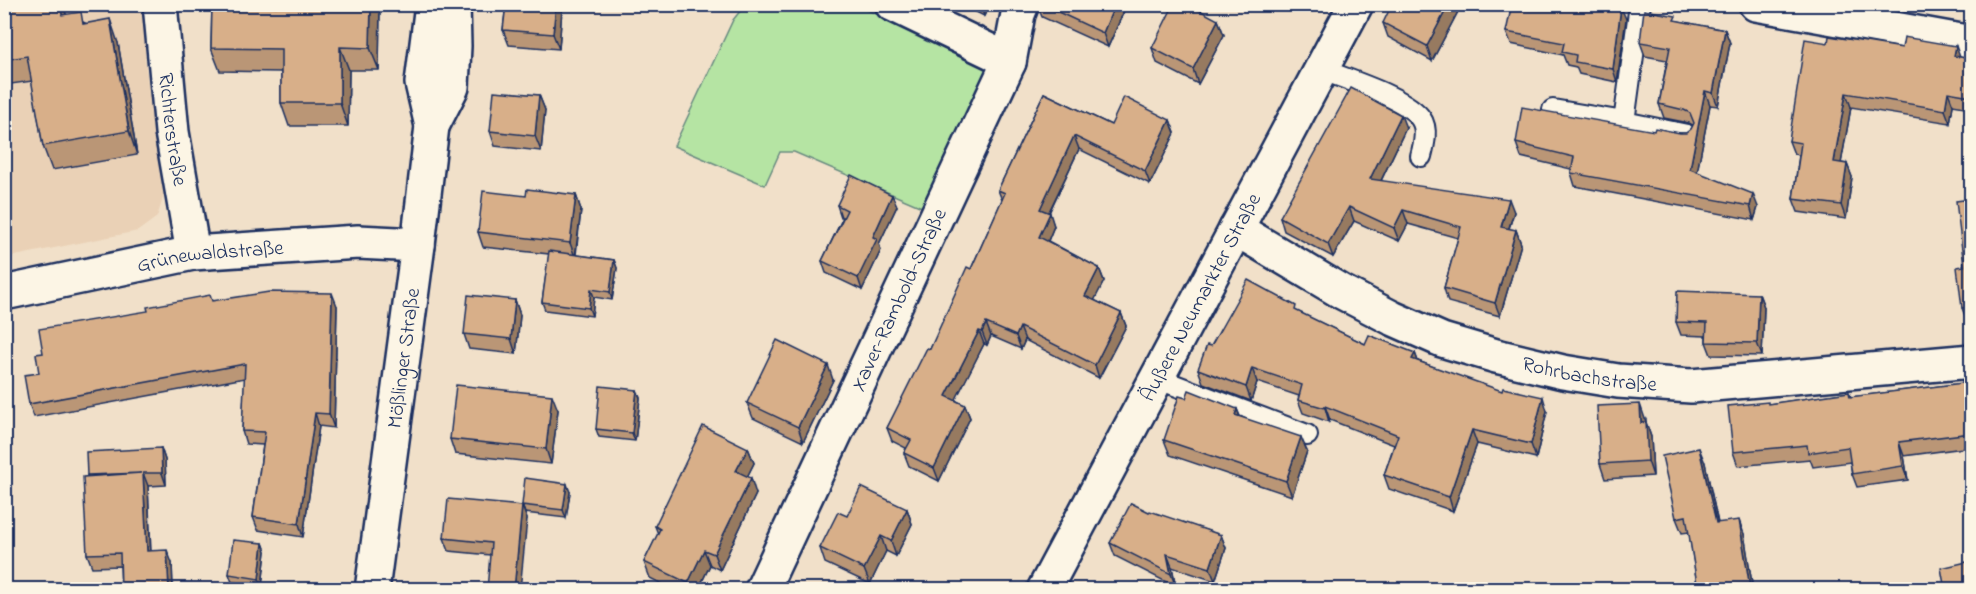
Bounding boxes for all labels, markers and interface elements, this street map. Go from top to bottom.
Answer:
street label: Richterstraße [150,72,194,189]
street label: Äußere Neumarkter Straße [1134,188,1270,408]
street label: Xaver-Rambold-Straße [844,203,956,396]
street label: Grünewaldstraße [134,234,285,281]
street label: Mößlinger Straße [381,286,429,430]
street label: Rohrbachstraße [1519,350,1658,401]

